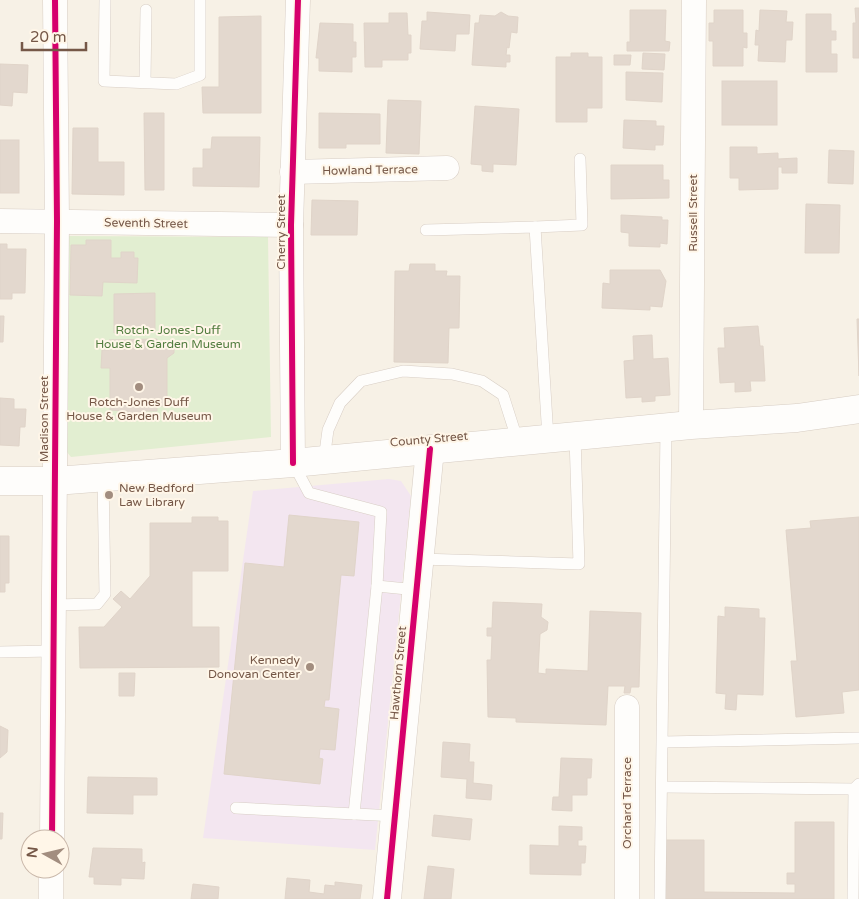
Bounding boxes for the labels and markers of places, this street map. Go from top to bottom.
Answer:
marker: Rotch-Jones Duff House & Garden Museum [133,381,145,393]
place label: Rotch-Jones Duff House & Garden Museum [66,395,212,423]
place label: New Bedford Law Library [119,481,194,509]
marker: New Bedford Law Library [103,489,115,501]
place label: Kennedy Donovan Center [208,653,301,681]
marker: Kennedy Donovan Center [304,661,316,673]

